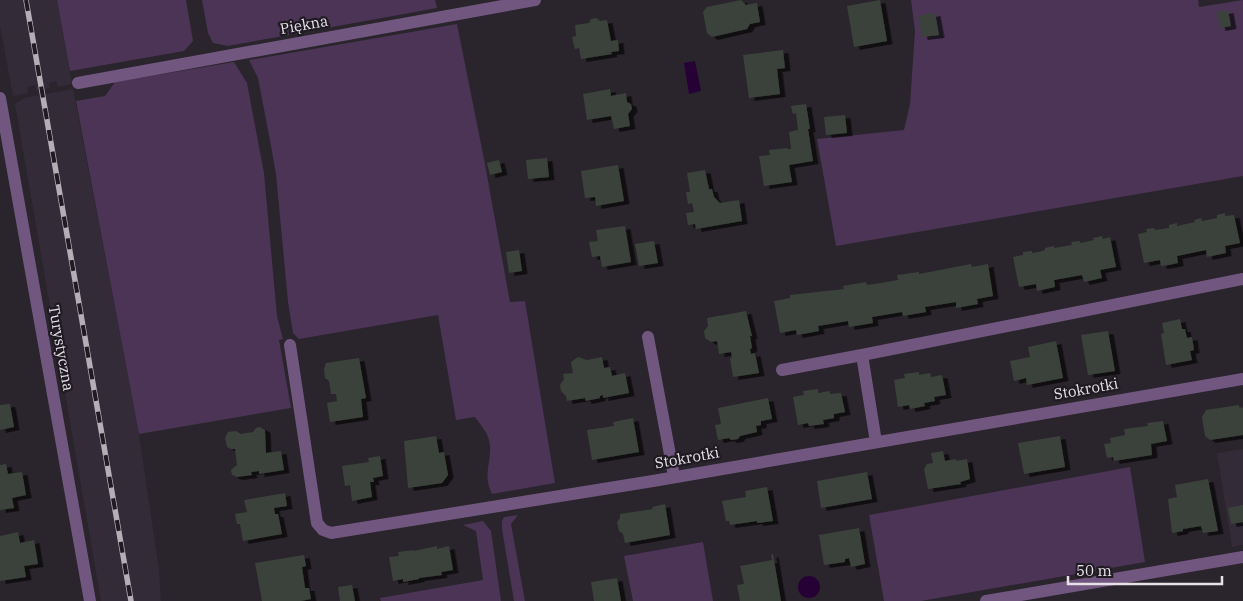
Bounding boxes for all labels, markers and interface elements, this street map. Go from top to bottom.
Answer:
street label: Piękna [278,11,330,38]
street label: Turystyczna [45,303,78,393]
street label: Stokrotki [1052,373,1120,404]
street label: Stokrotki [653,442,721,473]
scale bar [1068,554,1222,586]
text: 50 m [1076,561,1112,580]

